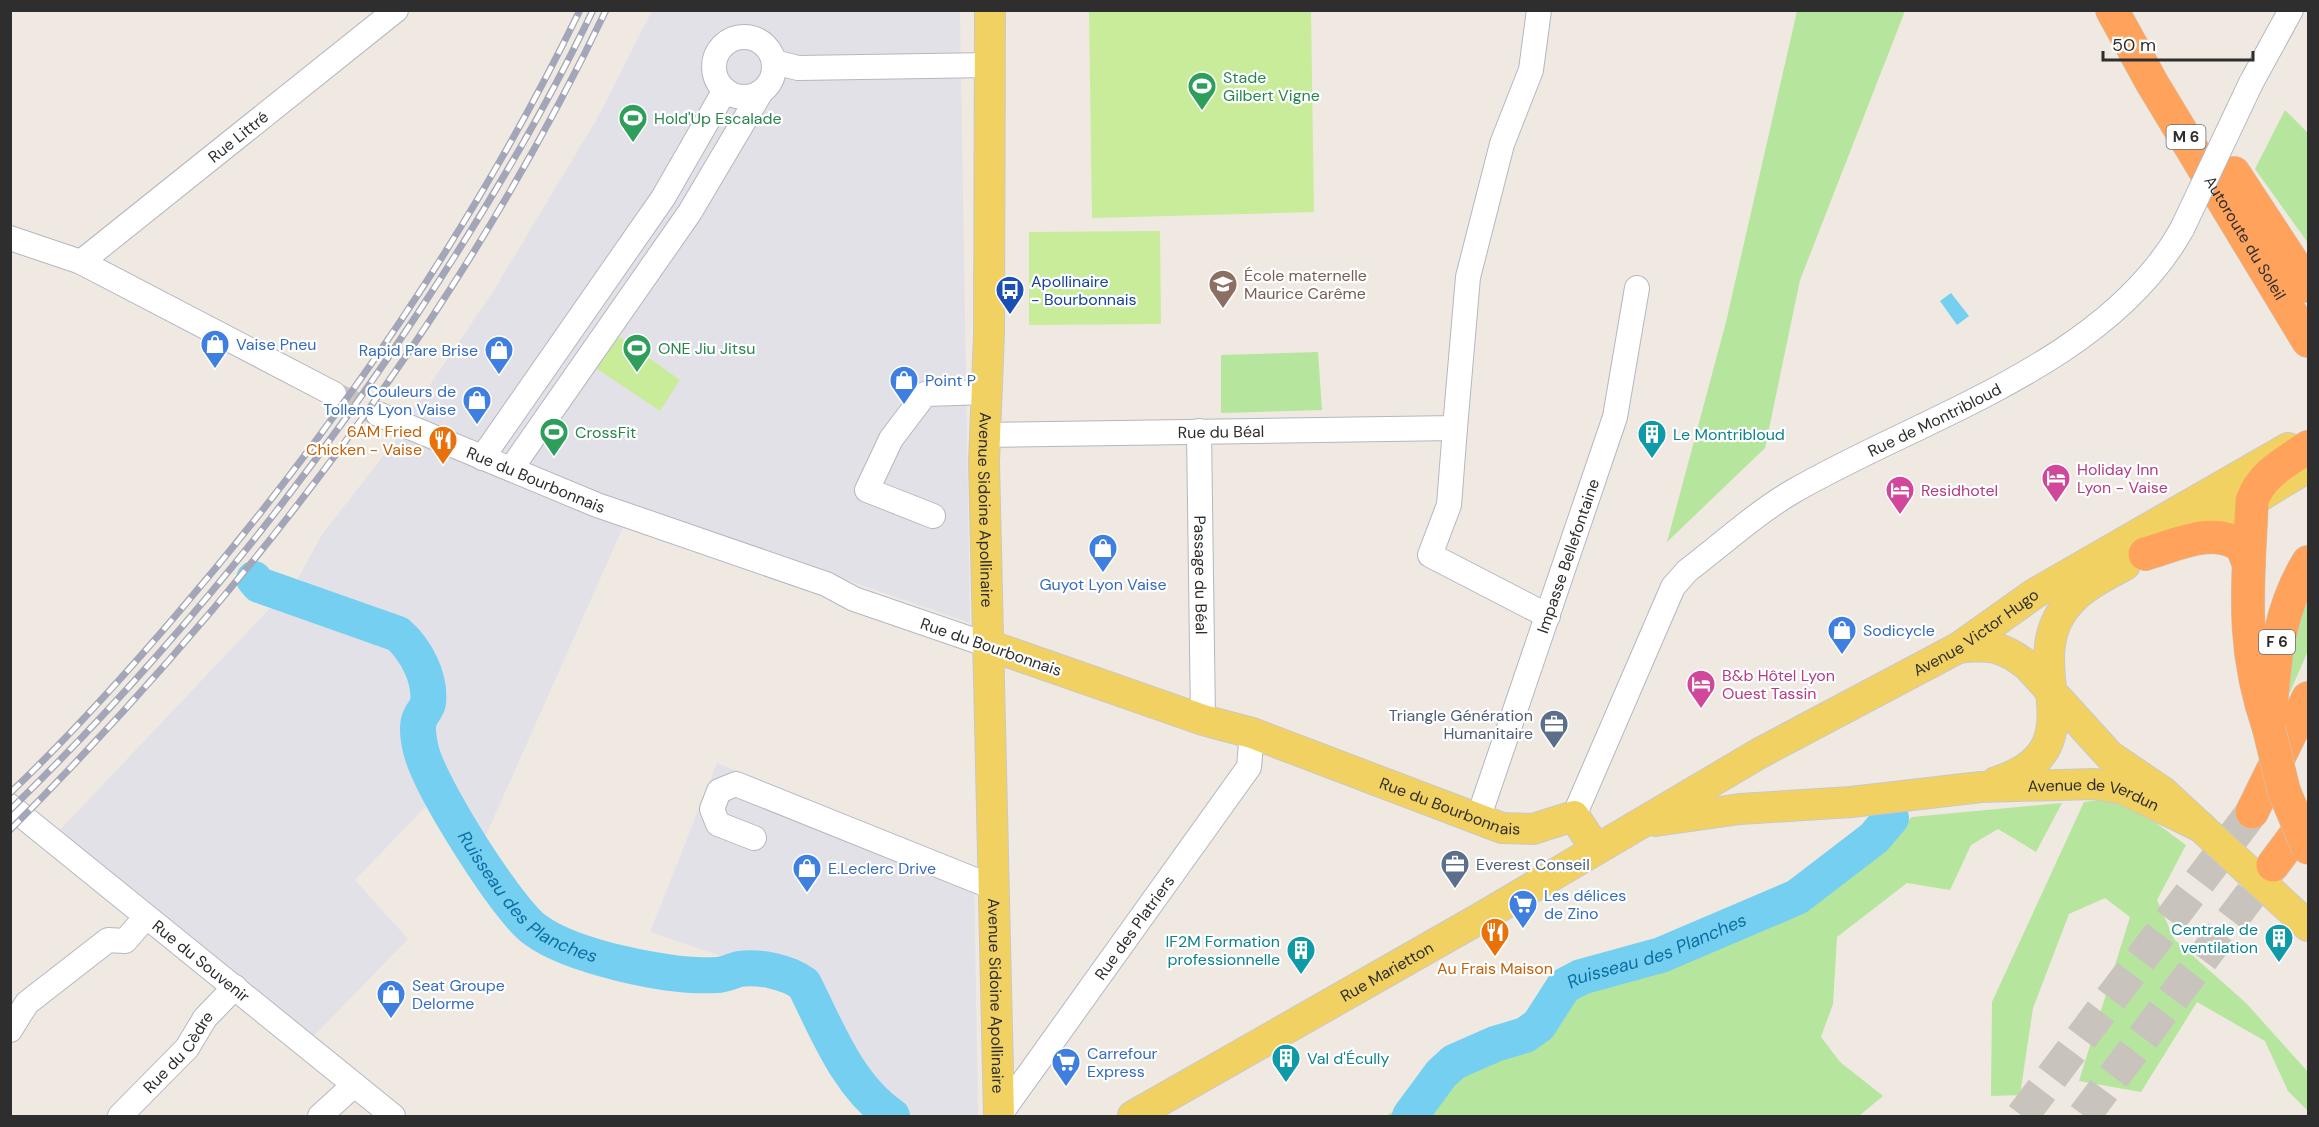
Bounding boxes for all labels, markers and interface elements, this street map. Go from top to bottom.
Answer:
scale bar [2103,24,2253,62]
text: 50 m [2112,33,2156,57]
place label: Stade Gilbert Vigne [1223,67,1320,106]
sports icon: Stade Gilbert Vigne [1186,70,1218,112]
sports icon: Hold'Up Escalade [617,102,649,144]
street label: Rue Littré [203,106,272,167]
place label: Hold'Up Escalade [654,108,782,129]
road number: M 6 [2166,125,2206,149]
street label: Autoroute du Soleil [2200,172,2291,304]
place label: École maternelle Maurice Carême [1244,265,1367,304]
school or university icon: École maternelle Maurice Carême [1207,268,1239,310]
place label: Apollinaire - Bourbonnais [1031,271,1137,310]
bus stop icon: Apollinaire - Bourbonnais [994,274,1026,316]
shop icon: Vaise Pneu [199,328,231,370]
sports icon: ONE Jiu Jitsu [621,332,653,374]
place label: Vaise Pneu [236,334,316,355]
shop icon: Rapid Pare Brise [483,334,515,376]
place label: ONE Jiu Jitsu [658,338,755,359]
place label: Rapid Pare Brise [359,340,478,361]
shop icon: Point P [888,364,920,406]
place label: Point P [925,370,976,391]
street label: Rue de Montribloud [1864,378,2005,461]
place label: Couleurs de Tollens Lyon Vaise [323,381,456,420]
shop icon: Couleurs de Tollens Lyon Vaise [461,384,493,426]
street label: Avenue Sidoine Apollinaire [973,412,998,608]
sports icon: CrossFit [538,416,570,458]
building icon: Le Montribloud [1636,418,1668,460]
street label: Rue du Béal [1178,420,1264,443]
place label: 6AM Fried Chicken - Vaise [306,421,422,460]
place label: CrossFit [575,422,636,443]
restaurant icon: 6AM Fried Chicken - Vaise [427,424,459,466]
place label: Le Montribloud [1673,424,1785,445]
street label: Rue du Bourbonnais [463,441,608,518]
place label: Holiday Inn Lyon - Vaise [2077,459,2168,498]
hotel icon: Holiday Inn Lyon - Vaise [2040,462,2072,504]
hotel icon: Residhotel [1884,474,1916,516]
street label: Impasse Bellefontaine [1532,476,1604,636]
place label: Residhotel [1921,480,1998,501]
street label: Passage du Béal [1190,515,1212,635]
shop icon: Guyot Lyon Vaise [1087,532,1119,574]
place label: Guyot Lyon Vaise [1039,574,1167,595]
street label: Avenue Victor Hugo [1909,584,2043,681]
street label: Rue du Bourbonnais [918,613,1064,681]
shop icon: Sodicycle [1826,614,1858,656]
place label: Sodicycle [1863,620,1935,641]
road number: F 6 [2259,630,2295,654]
place label: B&b Hôtel Lyon Ouest Tassin [1722,665,1835,704]
hotel icon: B&b Hôtel Lyon Ouest Tassin [1685,668,1717,710]
place label: Triangle Génération Humanitaire [1389,705,1533,744]
office icon: Triangle Génération Humanitaire [1538,708,1570,750]
street label: Rue du Bourbonnais [1377,772,1521,839]
street label: Avenue de Verdun [2027,773,2163,816]
water label: Ruisseau des Planches [452,826,600,968]
office icon: Everest Conseil [1439,848,1471,890]
shop icon: E.Leclerc Drive [791,852,823,894]
place label: Everest Conseil [1476,854,1590,875]
place label: E.Leclerc Drive [828,858,936,879]
street label: Rue des Platriers [1089,871,1179,984]
place label: Les délices de Zino [1544,885,1626,924]
supermarket icon: Les délices de Zino [1507,888,1539,930]
street label: Avenue Sidoine Apollinaire [984,898,1009,1094]
water label: Ruisseau des Planches [1563,908,1750,994]
street label: Rue du Souvenir [148,915,254,1007]
restaurant icon: Au Frais Maison [1479,916,1511,958]
place label: Centrale de ventilation [2171,919,2258,958]
building icon: Centrale de ventilation [2263,922,2295,964]
place label: IF2M Formation professionnelle [1166,931,1280,970]
building icon: IF2M Formation professionnelle [1285,934,1317,976]
street label: Rue Marietton [1336,937,1437,1006]
place label: Au Frais Maison [1437,958,1553,979]
place label: Seat Groupe Delorme [412,975,505,1014]
shop icon: Seat Groupe Delorme [375,978,407,1020]
street label: Rue du Cèdre [138,1006,217,1097]
building icon: Val d'Écully [1270,1042,1302,1084]
place label: Carrefour Express [1087,1043,1158,1082]
supermarket icon: Carrefour Express [1050,1046,1082,1088]
place label: Val d'Écully [1307,1048,1389,1069]

